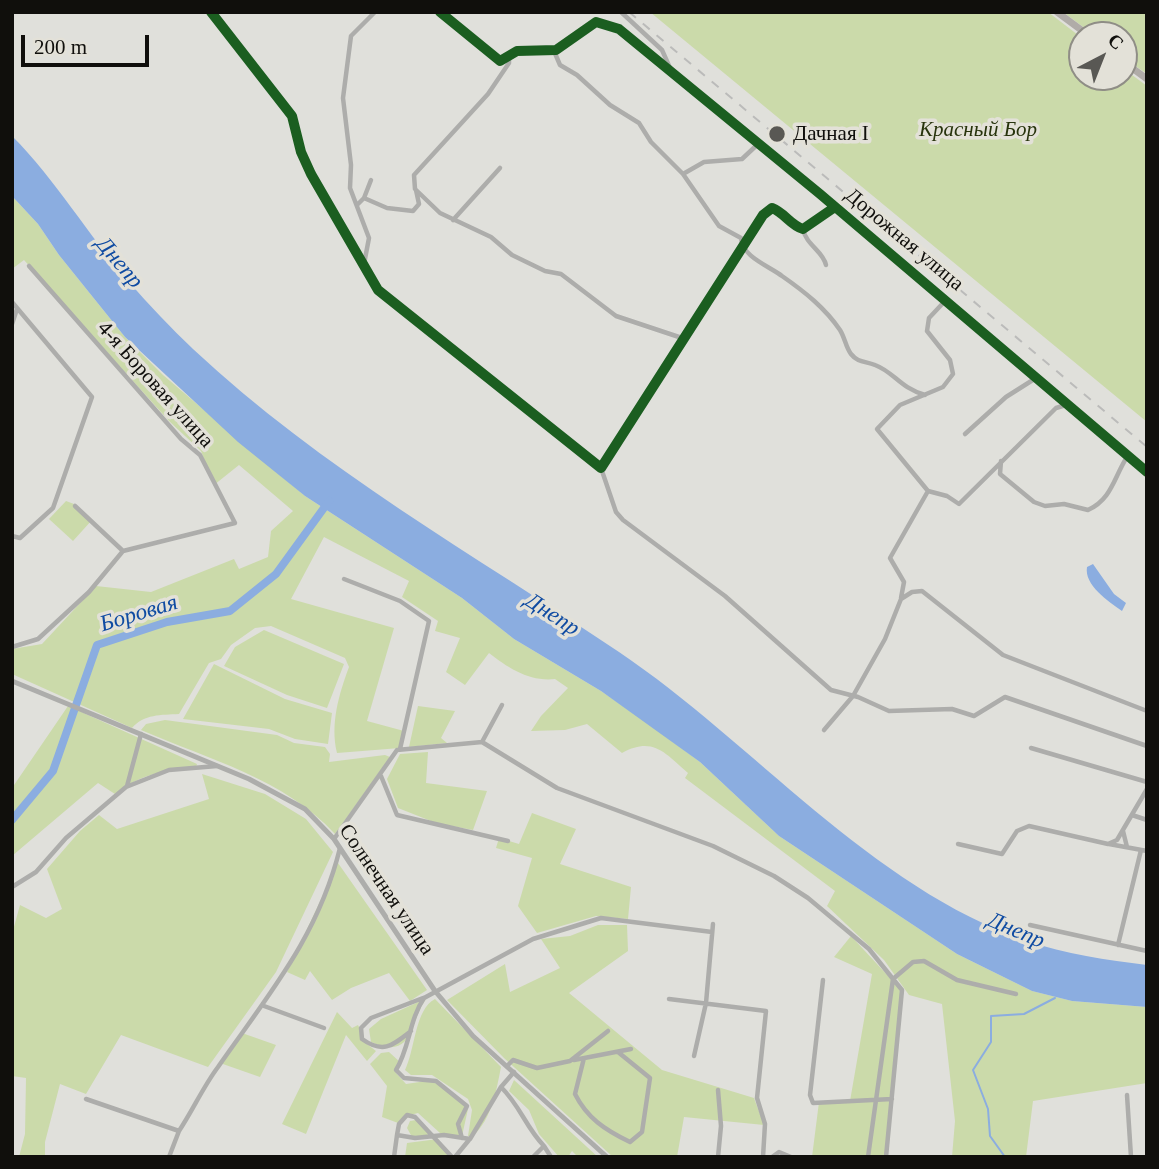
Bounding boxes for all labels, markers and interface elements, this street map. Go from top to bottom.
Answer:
scale bar [24,21,152,65]
north arrow [1068,21,1138,91]
text: С [1104,29,1128,54]
text: 200 m [34,35,87,59]
park label: Красный Бор [919,117,1037,143]
place label: Дачная I [793,121,869,147]
marker: Дачная I [767,124,787,144]
street label: Дорожная улица [840,183,968,297]
water label: Днепр [89,231,149,295]
street label: 4-я Боровая улица [92,316,218,454]
water label: Днепр [520,587,584,643]
water label: Боровая [97,589,181,639]
street label: Солнечная улица [333,820,439,960]
water label: Днепр [983,907,1049,955]

